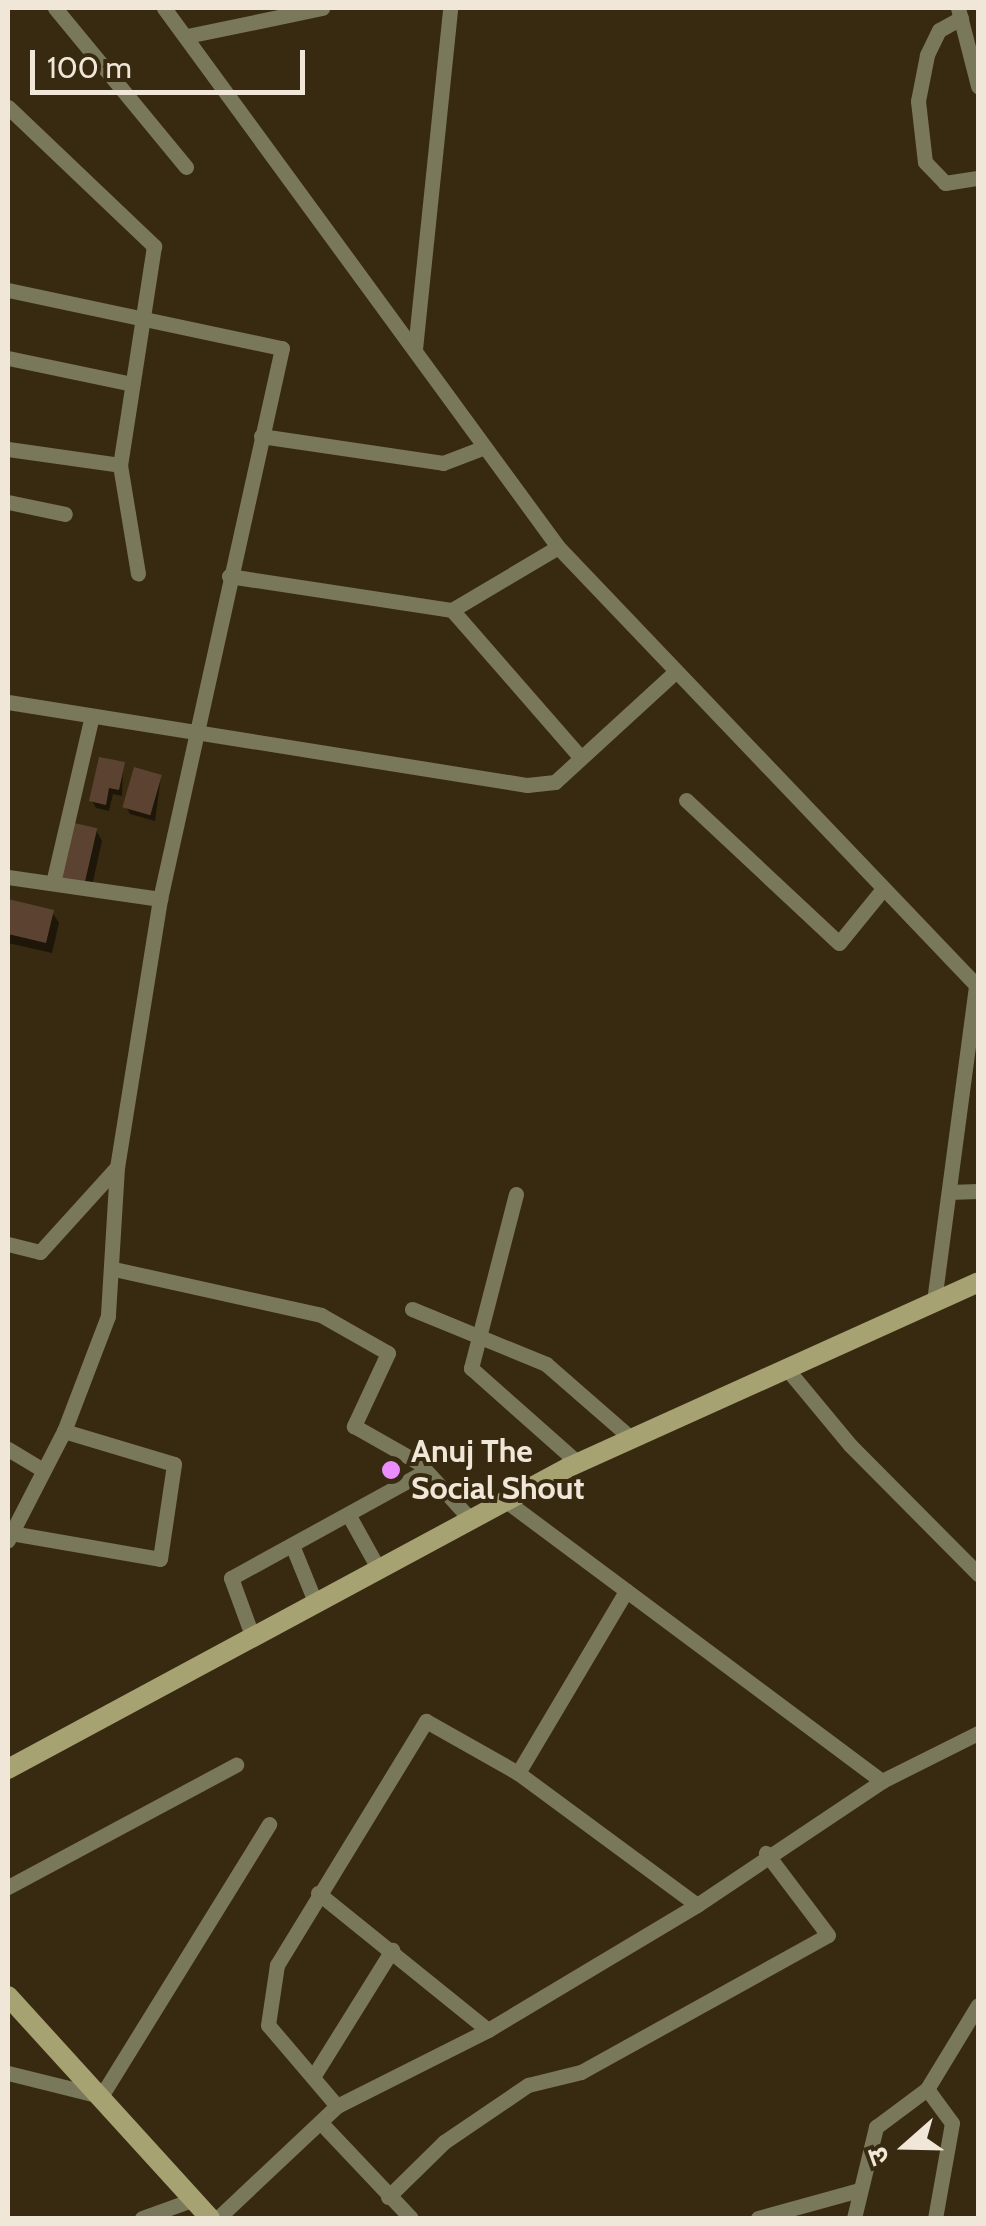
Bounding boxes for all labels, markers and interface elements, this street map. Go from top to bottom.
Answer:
scale bar [35,30,310,92]
text: 100 m [47,49,132,86]
place label: Anuj The Social Shout [411,1433,585,1508]
marker: Anuj The Social Shout [380,1459,402,1481]
north arrow [856,2096,956,2196]
text: उ [859,2143,897,2170]

